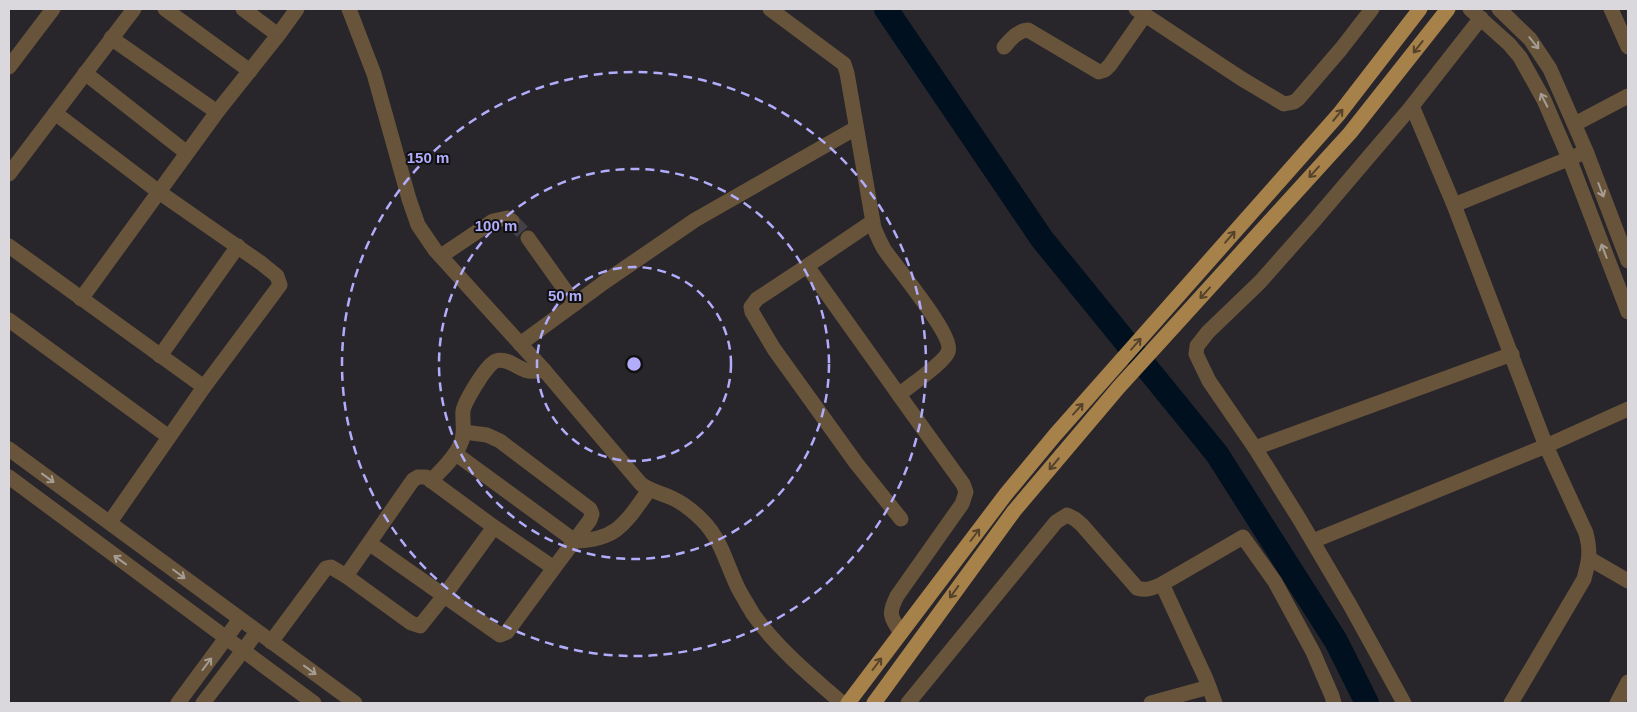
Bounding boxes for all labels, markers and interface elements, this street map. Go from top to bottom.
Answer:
one-way arrow [1528,37,1539,50]
one-way arrow [1413,41,1424,54]
one-way arrow [1538,93,1548,108]
one-way arrow [1332,109,1343,122]
text: 150 m [407,149,449,166]
one-way arrow [1308,166,1320,179]
one-way arrow [1598,183,1607,198]
text: 100 m [475,217,517,234]
one-way arrow [1225,230,1236,243]
one-way arrow [1599,243,1608,259]
text: 50 m [548,287,582,304]
one-way arrow [1200,287,1211,300]
one-way arrow [1130,338,1141,351]
centre of rings [625,355,643,373]
one-way arrow [1072,403,1084,416]
one-way arrow [1048,457,1059,470]
one-way arrow [41,472,54,483]
one-way arrow [970,529,981,542]
one-way arrow [113,555,127,565]
one-way arrow [172,569,186,579]
one-way arrow [949,585,959,599]
one-way arrow [202,657,212,671]
one-way arrow [872,657,882,671]
one-way arrow [303,665,316,676]

